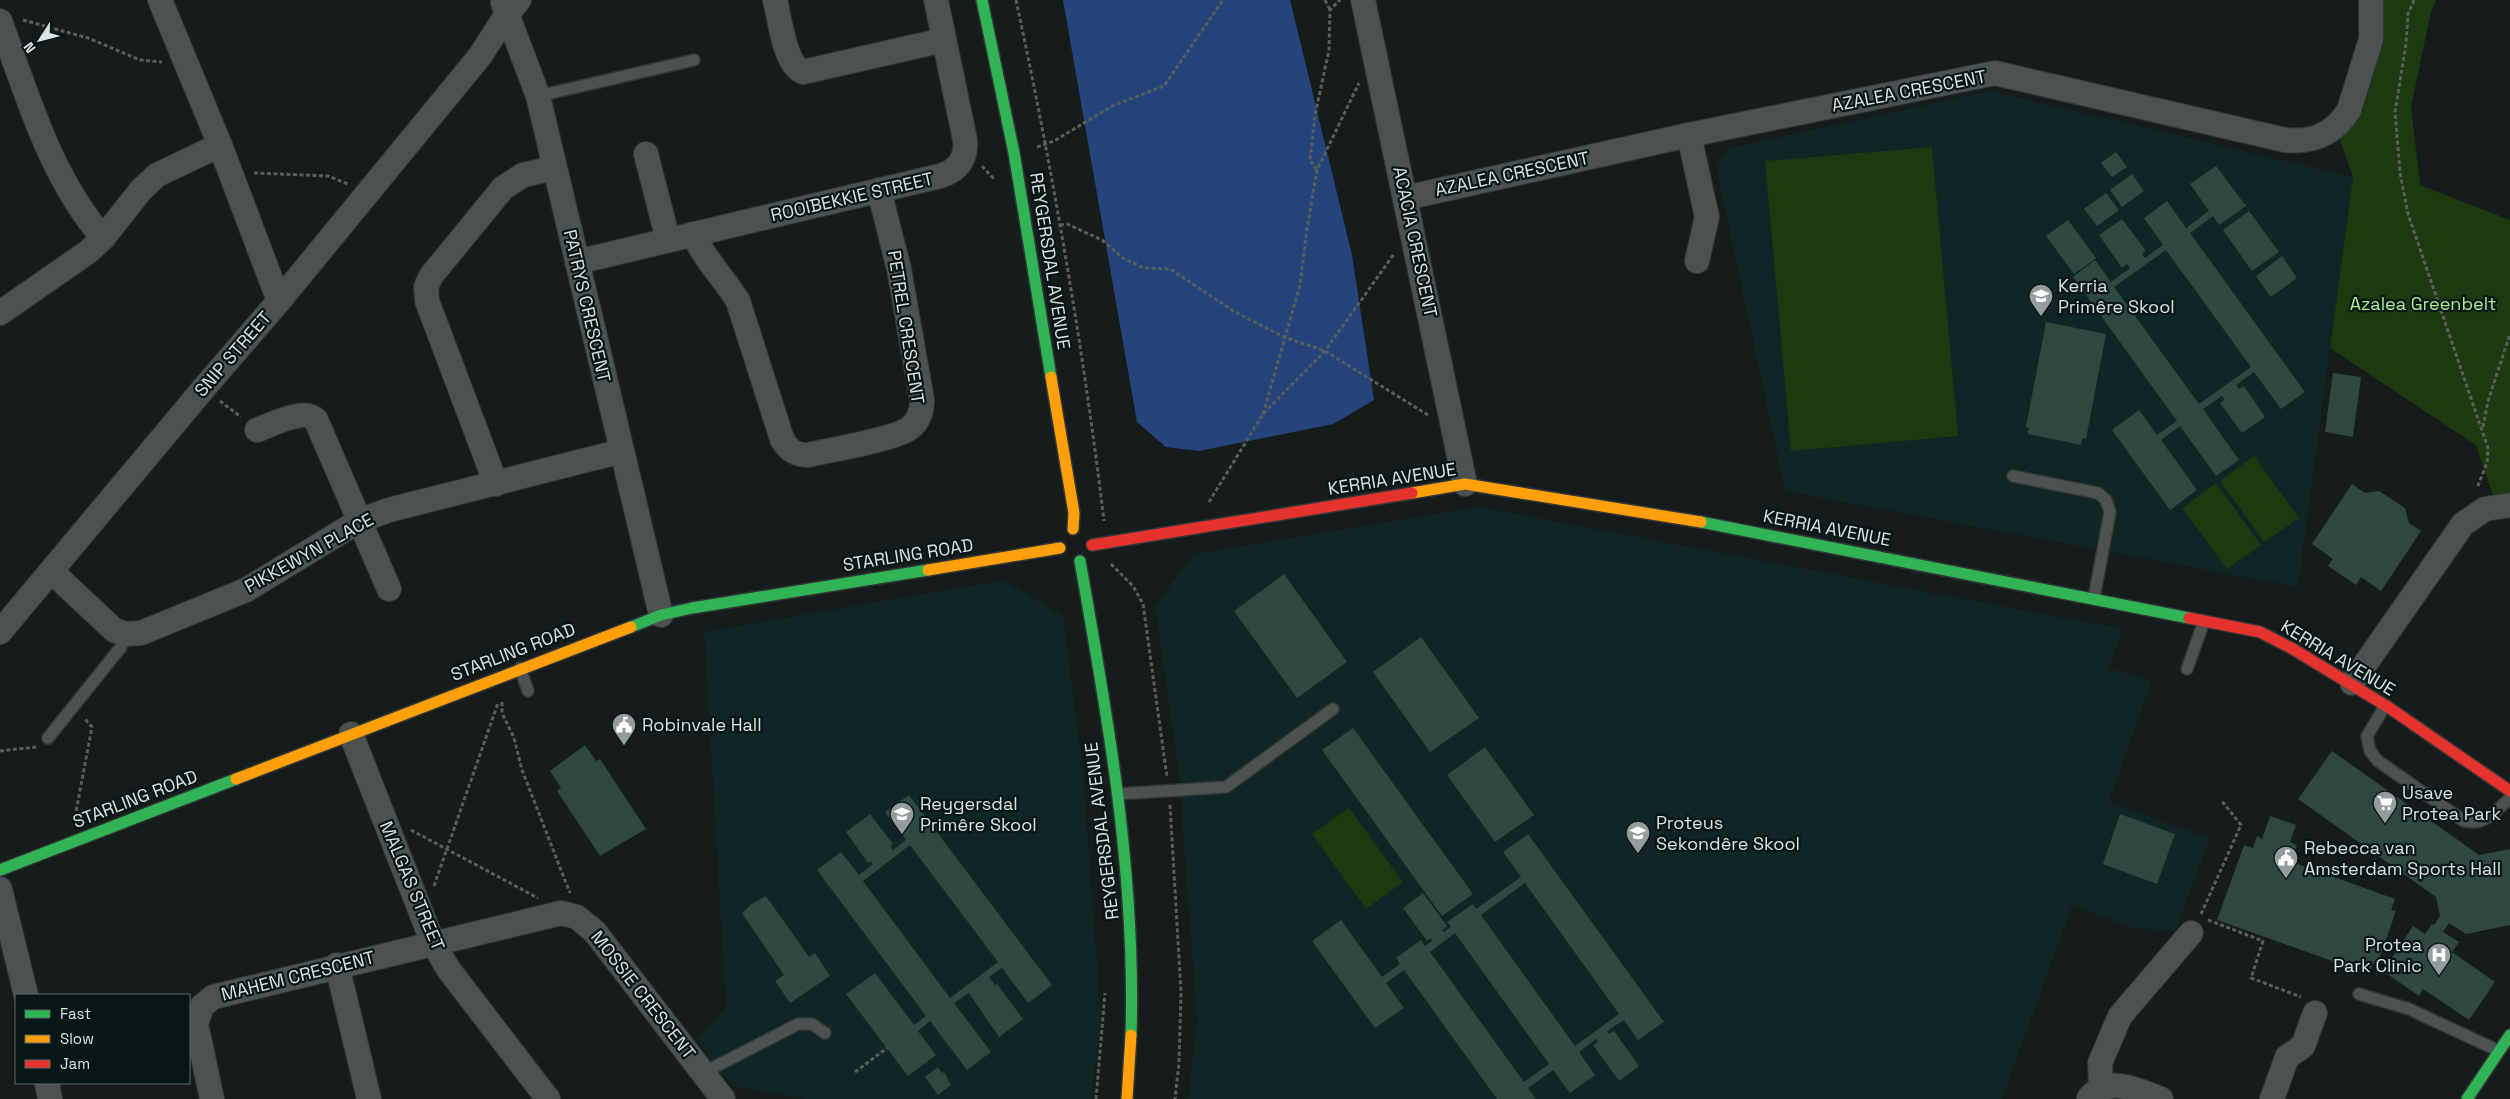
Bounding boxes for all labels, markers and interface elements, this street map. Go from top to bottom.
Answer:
north arrow [15,15,65,65]
text: N [19,39,40,57]
street label: AZALEA CRESCENT [1830,64,1989,117]
street label: AZALEA CRESCENT [1433,146,1592,201]
street label: ACACIA CRESCENT [1388,164,1443,320]
street label: ROOIBEKKIE STREET [768,167,936,226]
street label: REYGERSDAL AVENUE [1025,171,1076,351]
street label: PATRYS CRESCENT [559,227,616,385]
street label: PETREL CRESCENT [883,248,930,406]
place label: Kerria Primêre Skool [2058,274,2175,318]
school or university icon: Kerria Primêre Skool [2028,283,2054,317]
park label: Azalea Greenbelt [2350,292,2496,315]
street label: SNIP STREET [189,306,276,401]
street label: KERRIA AVENUE [1326,457,1458,500]
street label: KERRIA AVENUE [1761,504,1893,551]
street label: PIKKEWYN PLACE [240,508,377,598]
street label: STARLING ROAD [841,533,975,576]
street label: KERRIA AVENUE [2277,614,2400,701]
street label: STARLING ROAD [447,617,578,686]
public building icon: Robinvale Hall [611,712,637,746]
place label: Robinvale Hall [642,713,762,736]
street label: REYGERSDAL AVENUE [1079,741,1124,921]
street label: STARLING ROAD [69,764,200,833]
place label: Usave Protea Park [2402,781,2501,825]
supermarket icon: Usave Protea Park [2372,790,2398,824]
place label: Reygersdal Primêre Skool [920,792,1037,836]
school or university icon: Reygersdal Primêre Skool [889,801,915,835]
place label: Proteus Sekondêre Skool [1656,811,1800,855]
street label: MALGAS STREET [375,818,450,954]
school or university icon: Proteus Sekondêre Skool [1625,820,1651,854]
place label: Rebecca van Amsterdam Sports Hall [2304,836,2501,880]
public building icon: Rebecca van Amsterdam Sports Hall [2273,845,2299,879]
street label: MOSSIE CRESCENT [586,926,701,1064]
place label: Protea Park Clinic [2333,933,2422,977]
hospital icon: Protea Park Clinic [2426,942,2452,976]
street label: MAHEM CRESCENT [219,945,377,1006]
legend [15,994,190,1084]
text: Fast [60,1004,91,1023]
text: Slow [60,1029,94,1048]
text: Jam [60,1054,90,1073]

